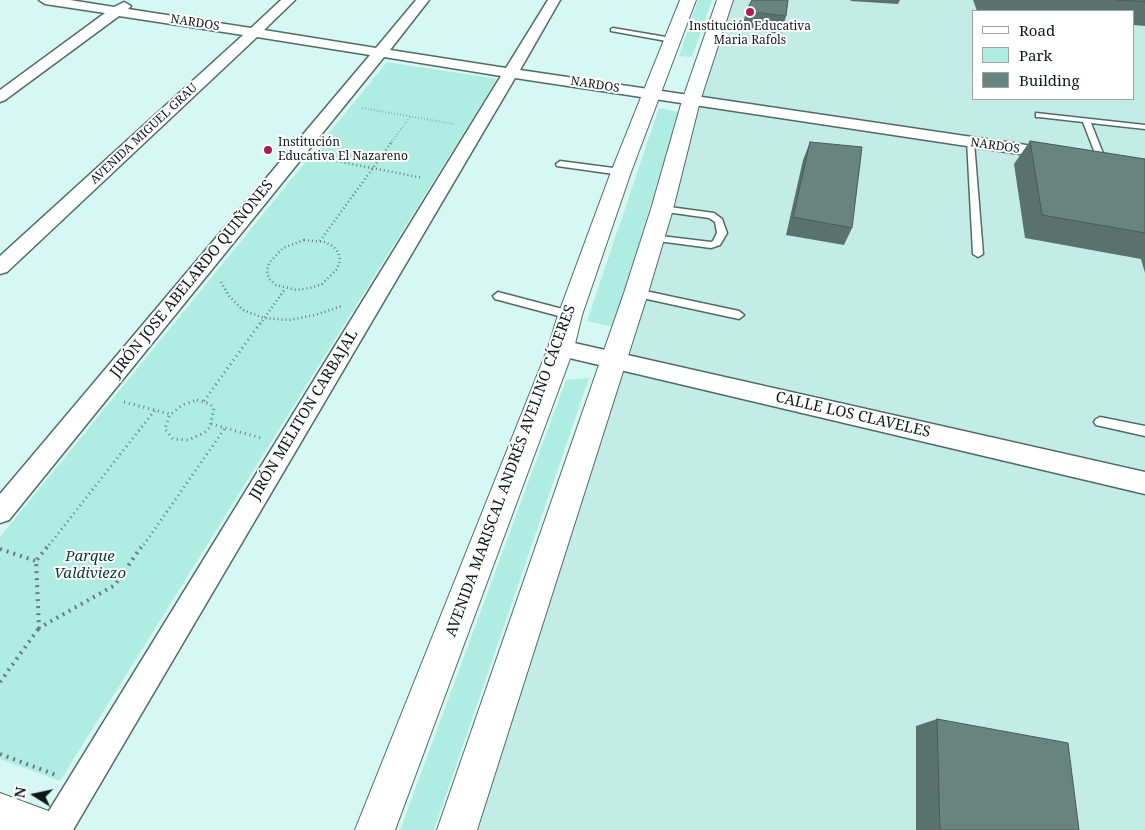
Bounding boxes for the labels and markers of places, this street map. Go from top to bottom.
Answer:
marker: Institución Educativa Maria Rafols [744,6,756,18]
place label: Institución Educativa Maria Rafols [689,20,811,48]
place label: Institución Educativa El Nazareno [278,136,408,164]
marker: Institución Educativa El Nazareno [262,144,274,156]

